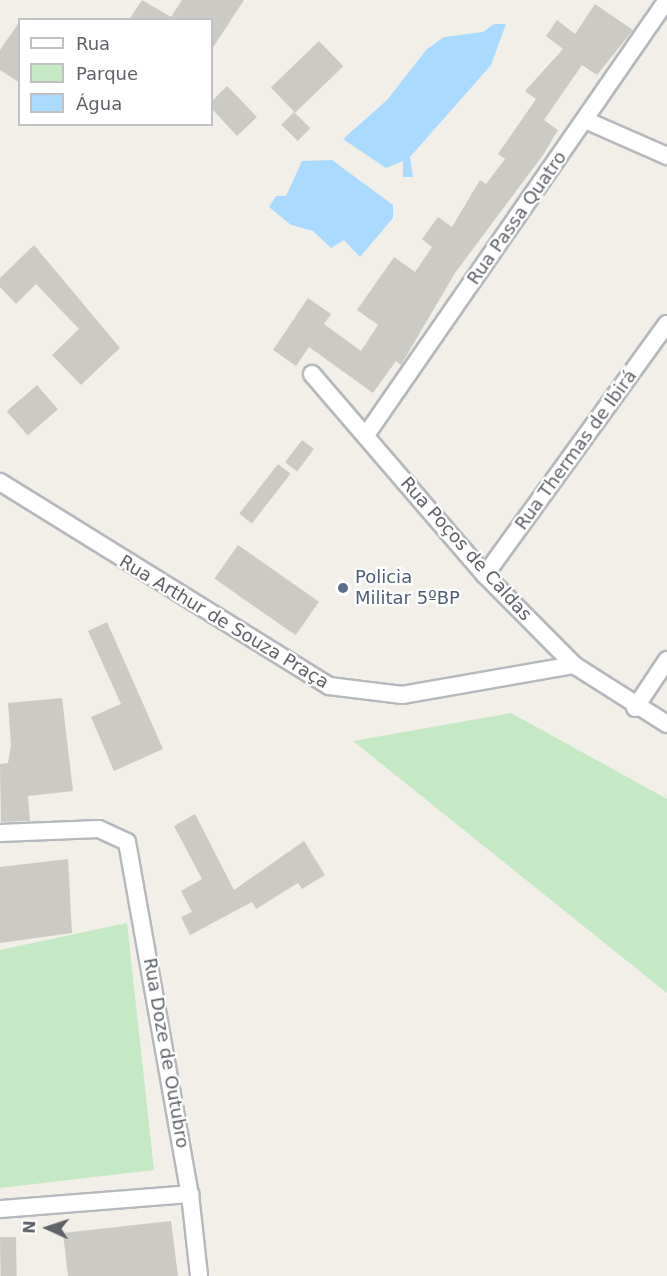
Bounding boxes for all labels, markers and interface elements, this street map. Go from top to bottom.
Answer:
legend [18,18,213,126]
text: Rua [76,33,110,54]
text: Parque [76,63,138,84]
text: Água [76,93,122,114]
street label: Rua Passa Quatro [463,147,571,289]
street label: Rua Thermas de Ibirá [511,366,641,534]
street label: Rua Poços de Caldas [396,473,536,625]
street label: Rua Arthur de Souza Praça [115,551,333,693]
place label: Policia Militar 5ºBP [355,567,460,610]
marker: Policia Militar 5ºBP [336,581,350,595]
street label: Rua Doze de Outubro [139,956,193,1150]
north arrow [18,1198,78,1258]
text: N [20,1220,39,1234]

